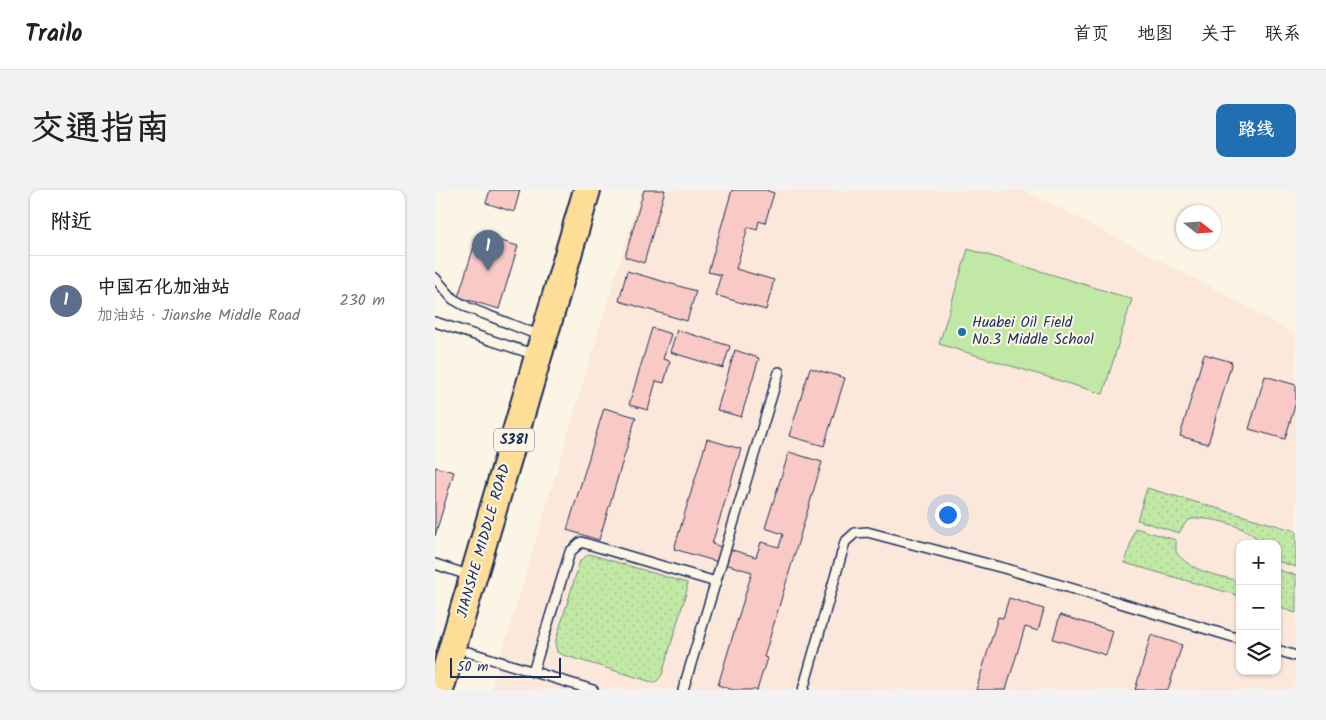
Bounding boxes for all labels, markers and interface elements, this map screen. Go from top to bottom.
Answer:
text: Trailo [25,15,83,54]
text: 首页 [1073,20,1109,49]
text: 地图 [1137,20,1173,49]
text: 关于 [1201,20,1237,49]
text: 联系 [1265,20,1301,49]
text: 交通指南 [30,102,170,158]
button: 路线 [1216,104,1296,157]
north arrow [1176,205,1221,250]
text: 附近 [50,206,92,239]
pin: 1 [472,230,504,271]
text: 中国石化加油站 [97,273,230,303]
text: 1 [64,288,68,313]
text: 230 m [339,288,385,313]
text: 加油站 · Jianshe Middle Road [97,303,300,328]
place label: Huabei Oil Field No.3 Middle School [972,311,1094,352]
marker: Huabei Oil Field No.3 Middle School [956,326,968,338]
road number: S381 [494,428,534,452]
street label: JIANSHE MIDDLE ROAD [451,461,518,621]
your location [935,502,961,528]
map controls [1236,540,1281,675]
button: + [1236,540,1281,585]
button: − [1236,585,1281,630]
button: layers [1236,630,1281,675]
scale bar [450,655,561,678]
text: 50 m [457,656,488,678]

